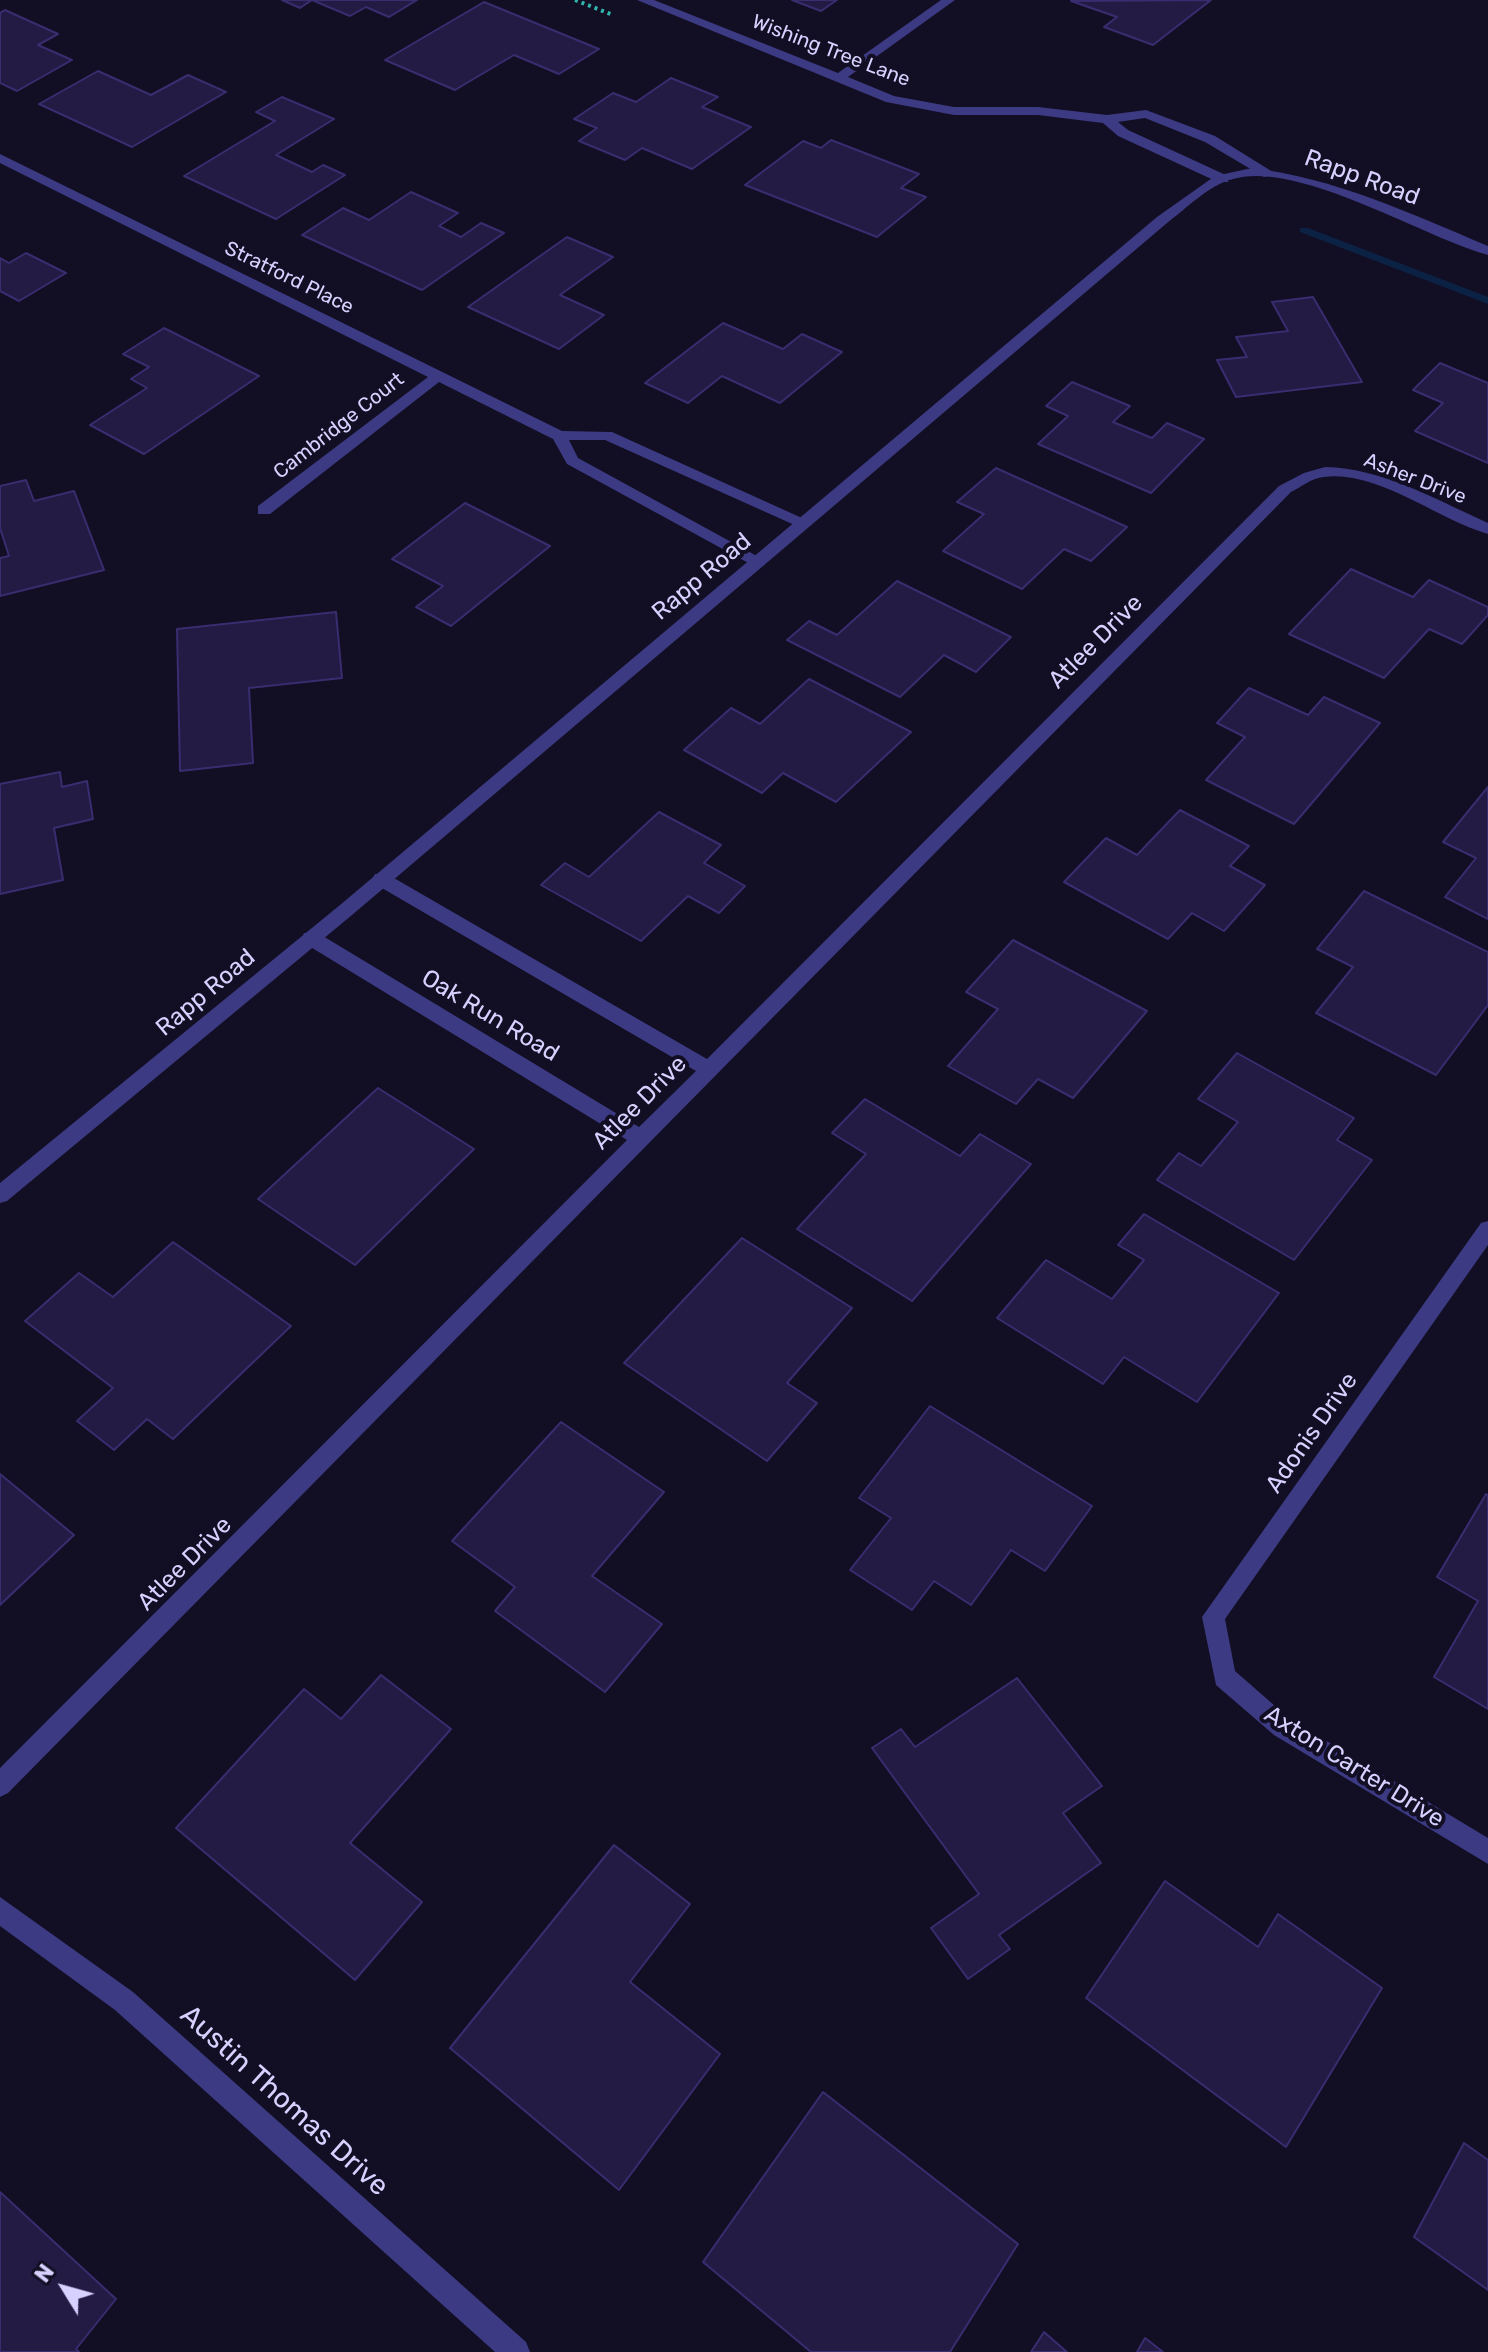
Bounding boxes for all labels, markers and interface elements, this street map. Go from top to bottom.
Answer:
street label: Wishing Tree Lane [749,10,913,92]
street label: Rapp Road [1301,144,1423,212]
street label: Stratford Place [221,236,357,320]
street label: Cambridge Court [269,368,409,484]
street label: Asher Drive [1360,449,1470,509]
street label: Rapp Road [647,527,757,627]
street label: Atlee Drive [1043,589,1149,695]
street label: Rapp Road [151,943,261,1043]
street label: Oak Run Road [416,964,564,1068]
street label: Atlee Drive [587,1050,693,1156]
street label: Adonis Drive [1260,1367,1364,1499]
street label: Atlee Drive [132,1511,238,1617]
street label: Axton Carter Drive [1259,1700,1449,1834]
street label: Austin Thomas Drive [173,1999,395,2203]
north arrow [24,2248,104,2328]
text: N [29,2259,60,2288]

